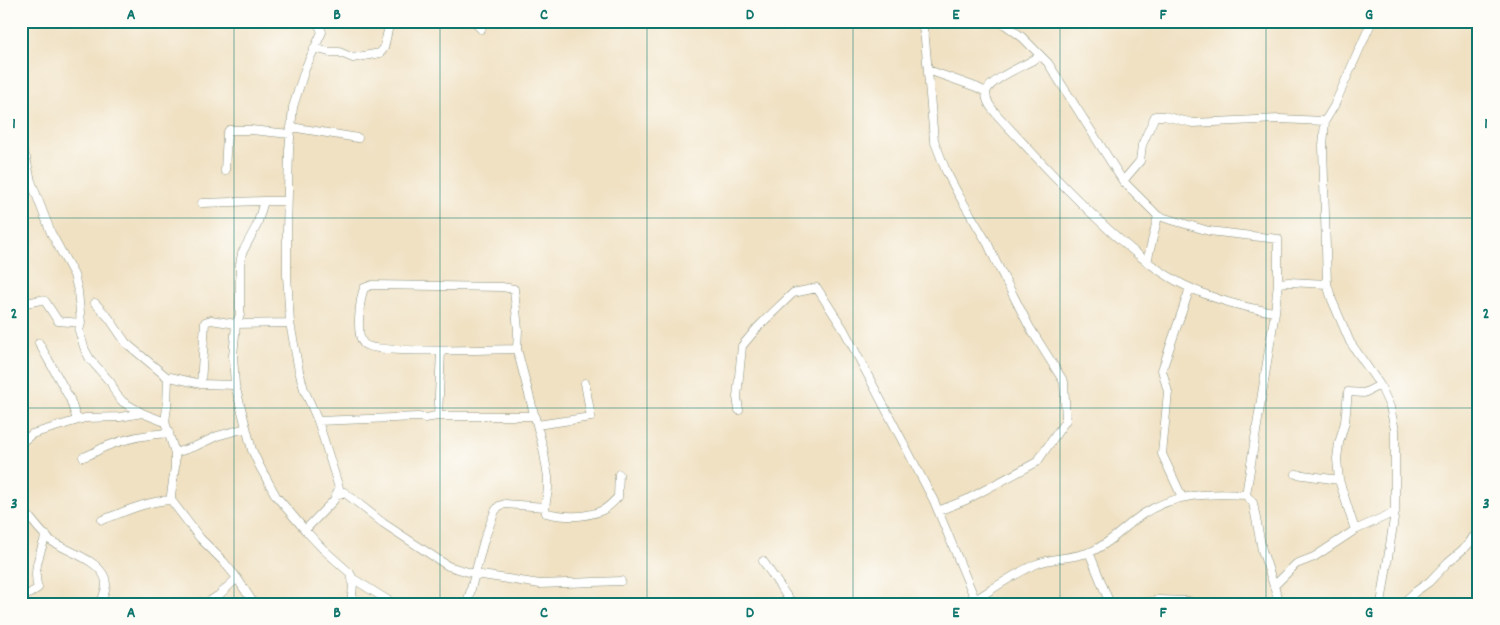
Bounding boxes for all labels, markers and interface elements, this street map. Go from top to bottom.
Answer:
text: A [127,4,136,27]
text: B [333,4,341,27]
text: C [540,4,548,27]
text: D [746,4,755,27]
text: E [952,4,960,27]
text: F [1159,4,1167,27]
text: G [1365,4,1373,27]
text: 1 [12,113,16,136]
text: 1 [1484,113,1488,136]
text: 2 [11,303,18,326]
text: 2 [1483,303,1490,326]
text: 3 [10,493,18,516]
text: 3 [1482,493,1490,516]
text: A [127,602,136,625]
text: B [333,602,341,625]
text: C [540,602,548,625]
text: D [746,602,755,625]
text: E [952,602,960,625]
text: F [1159,602,1167,625]
text: G [1365,602,1373,625]

